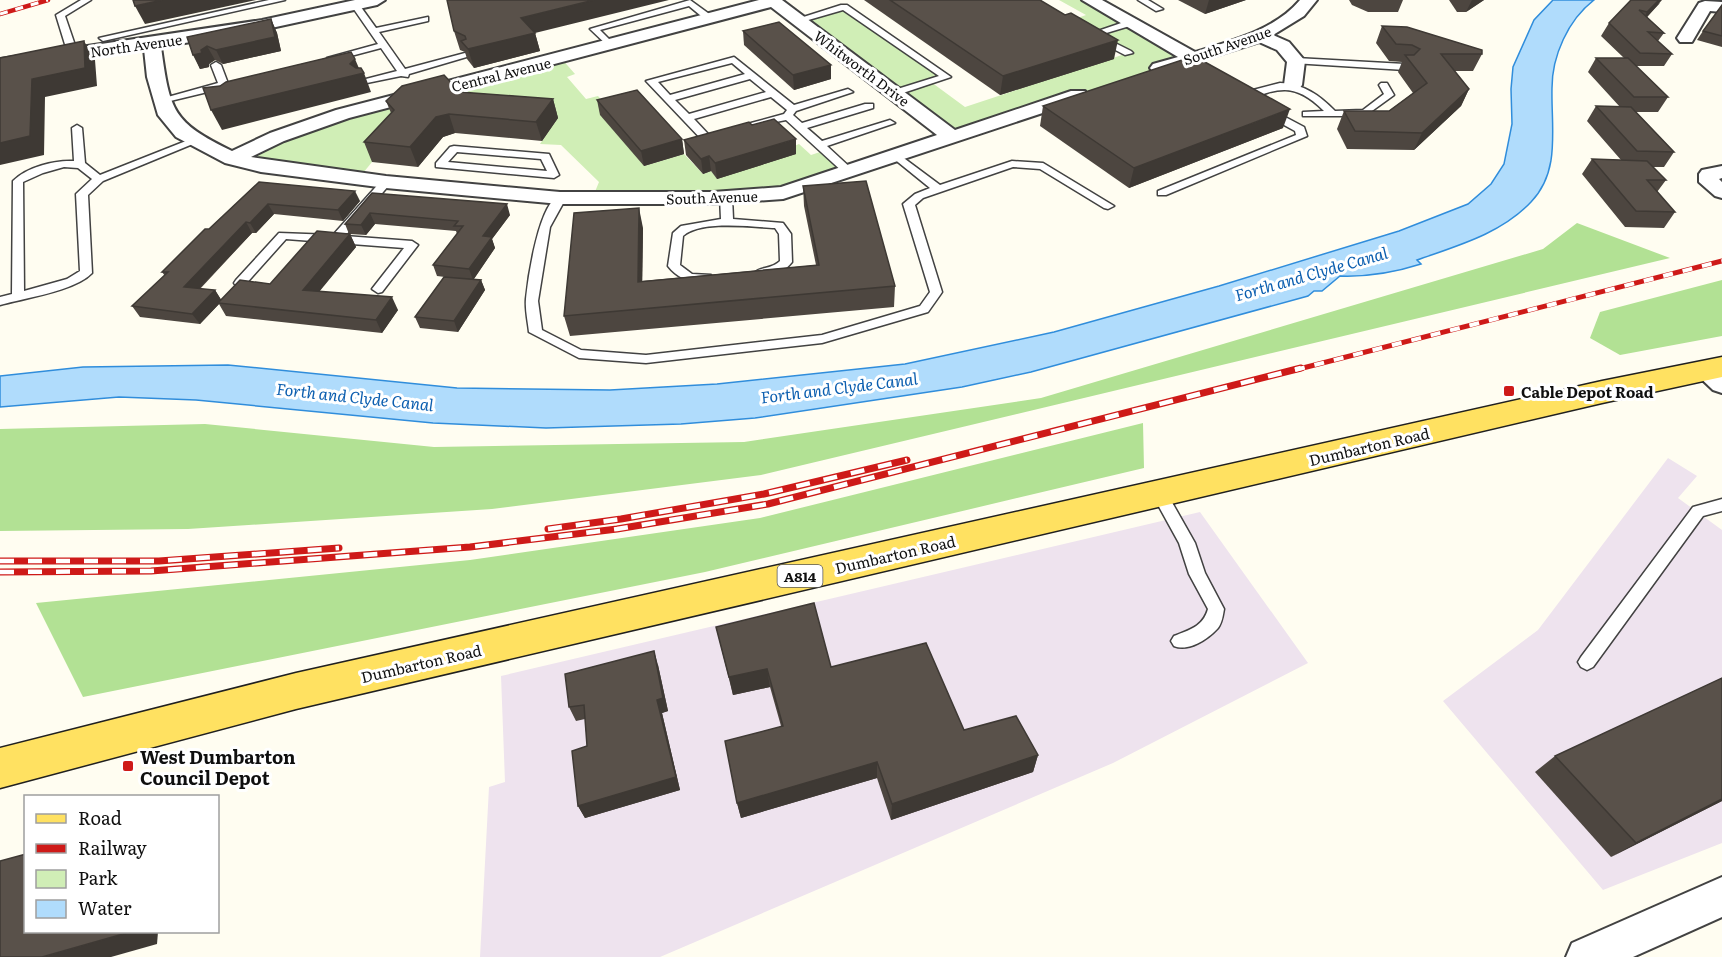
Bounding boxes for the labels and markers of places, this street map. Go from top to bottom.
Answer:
place label: Cable Depot Road [1521,380,1654,403]
marker: Cable Depot Road [1502,384,1516,398]
place label: West Dumbarton Council Depot [140,743,296,791]
marker: West Dumbarton Council Depot [121,759,135,773]

